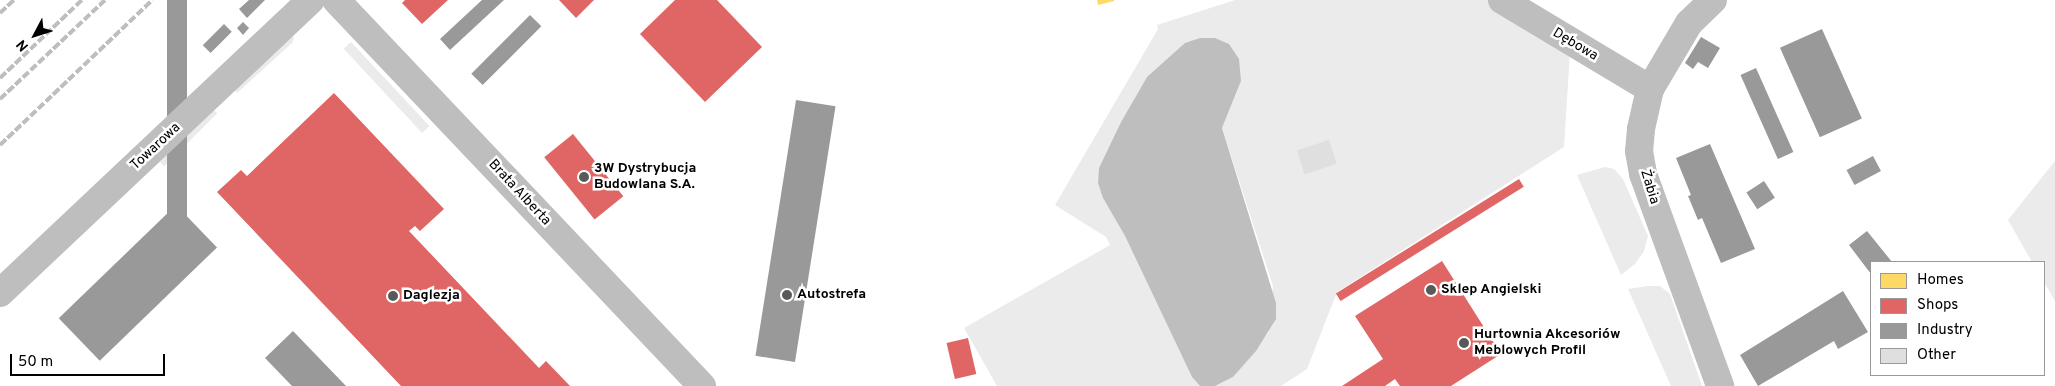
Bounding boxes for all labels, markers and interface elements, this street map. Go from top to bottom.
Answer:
north arrow [10,10,60,60]
street label: Dębowa [1549,25,1601,65]
text: N [13,36,33,54]
street label: Towarowa [128,120,184,174]
street label: Brata Alberta [484,156,554,230]
place label: 3W Dystrybucja Budowlana S.A. [594,161,696,193]
street label: Żabia [1636,168,1662,206]
marker: 3W Dystrybucja Budowlana S.A. [578,171,590,183]
legend [1870,261,2045,376]
text: Homes [1917,271,1964,290]
place label: Sklep Angielski [1441,282,1542,298]
marker: Sklep Angielski [1425,284,1437,296]
place label: Autostrefa [797,287,866,303]
place label: Daglezja [403,288,460,304]
marker: Autostrefa [781,289,793,301]
marker: Daglezja [387,290,399,302]
text: Shops [1917,296,1958,315]
text: Industry [1917,321,1973,340]
place label: Hurtownia Akcesoriów Meblowych Profil [1474,327,1621,360]
marker: Hurtownia Akcesoriów Meblowych Profil [1458,337,1470,349]
scale bar [12,344,168,376]
text: Other [1917,346,1956,365]
text: 50 m [18,353,53,372]

